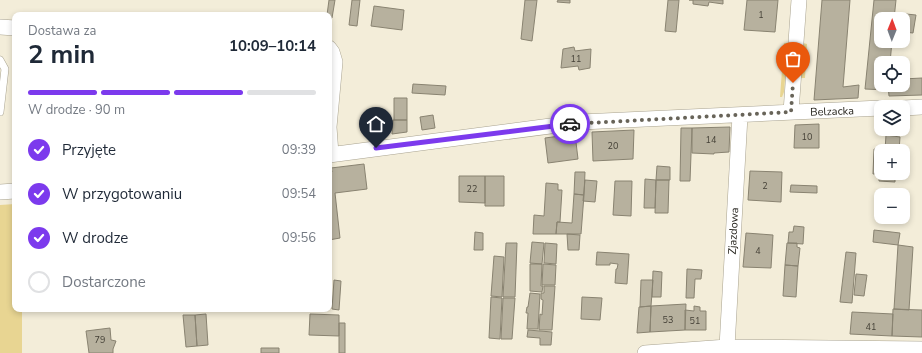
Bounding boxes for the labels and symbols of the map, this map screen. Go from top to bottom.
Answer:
house number: 1 [758,9,764,21]
north arrow [874,12,910,48]
pin [776,42,810,83]
house number: 11 [571,53,581,65]
street label: Belzacka [810,103,854,120]
courier [550,104,590,144]
pin [359,107,393,148]
house number: 10 [802,131,812,143]
house number: 14 [706,134,717,146]
house number: 20 [608,140,618,152]
house number: 2 [762,180,768,192]
house number: 22 [467,183,477,195]
street label: Zjazdowa [725,207,742,255]
house number: 4 [755,245,761,257]
house number: 53 [663,314,673,326]
house number: 51 [690,315,700,327]
house number: 41 [866,321,876,333]
house number: 79 [95,334,105,346]

